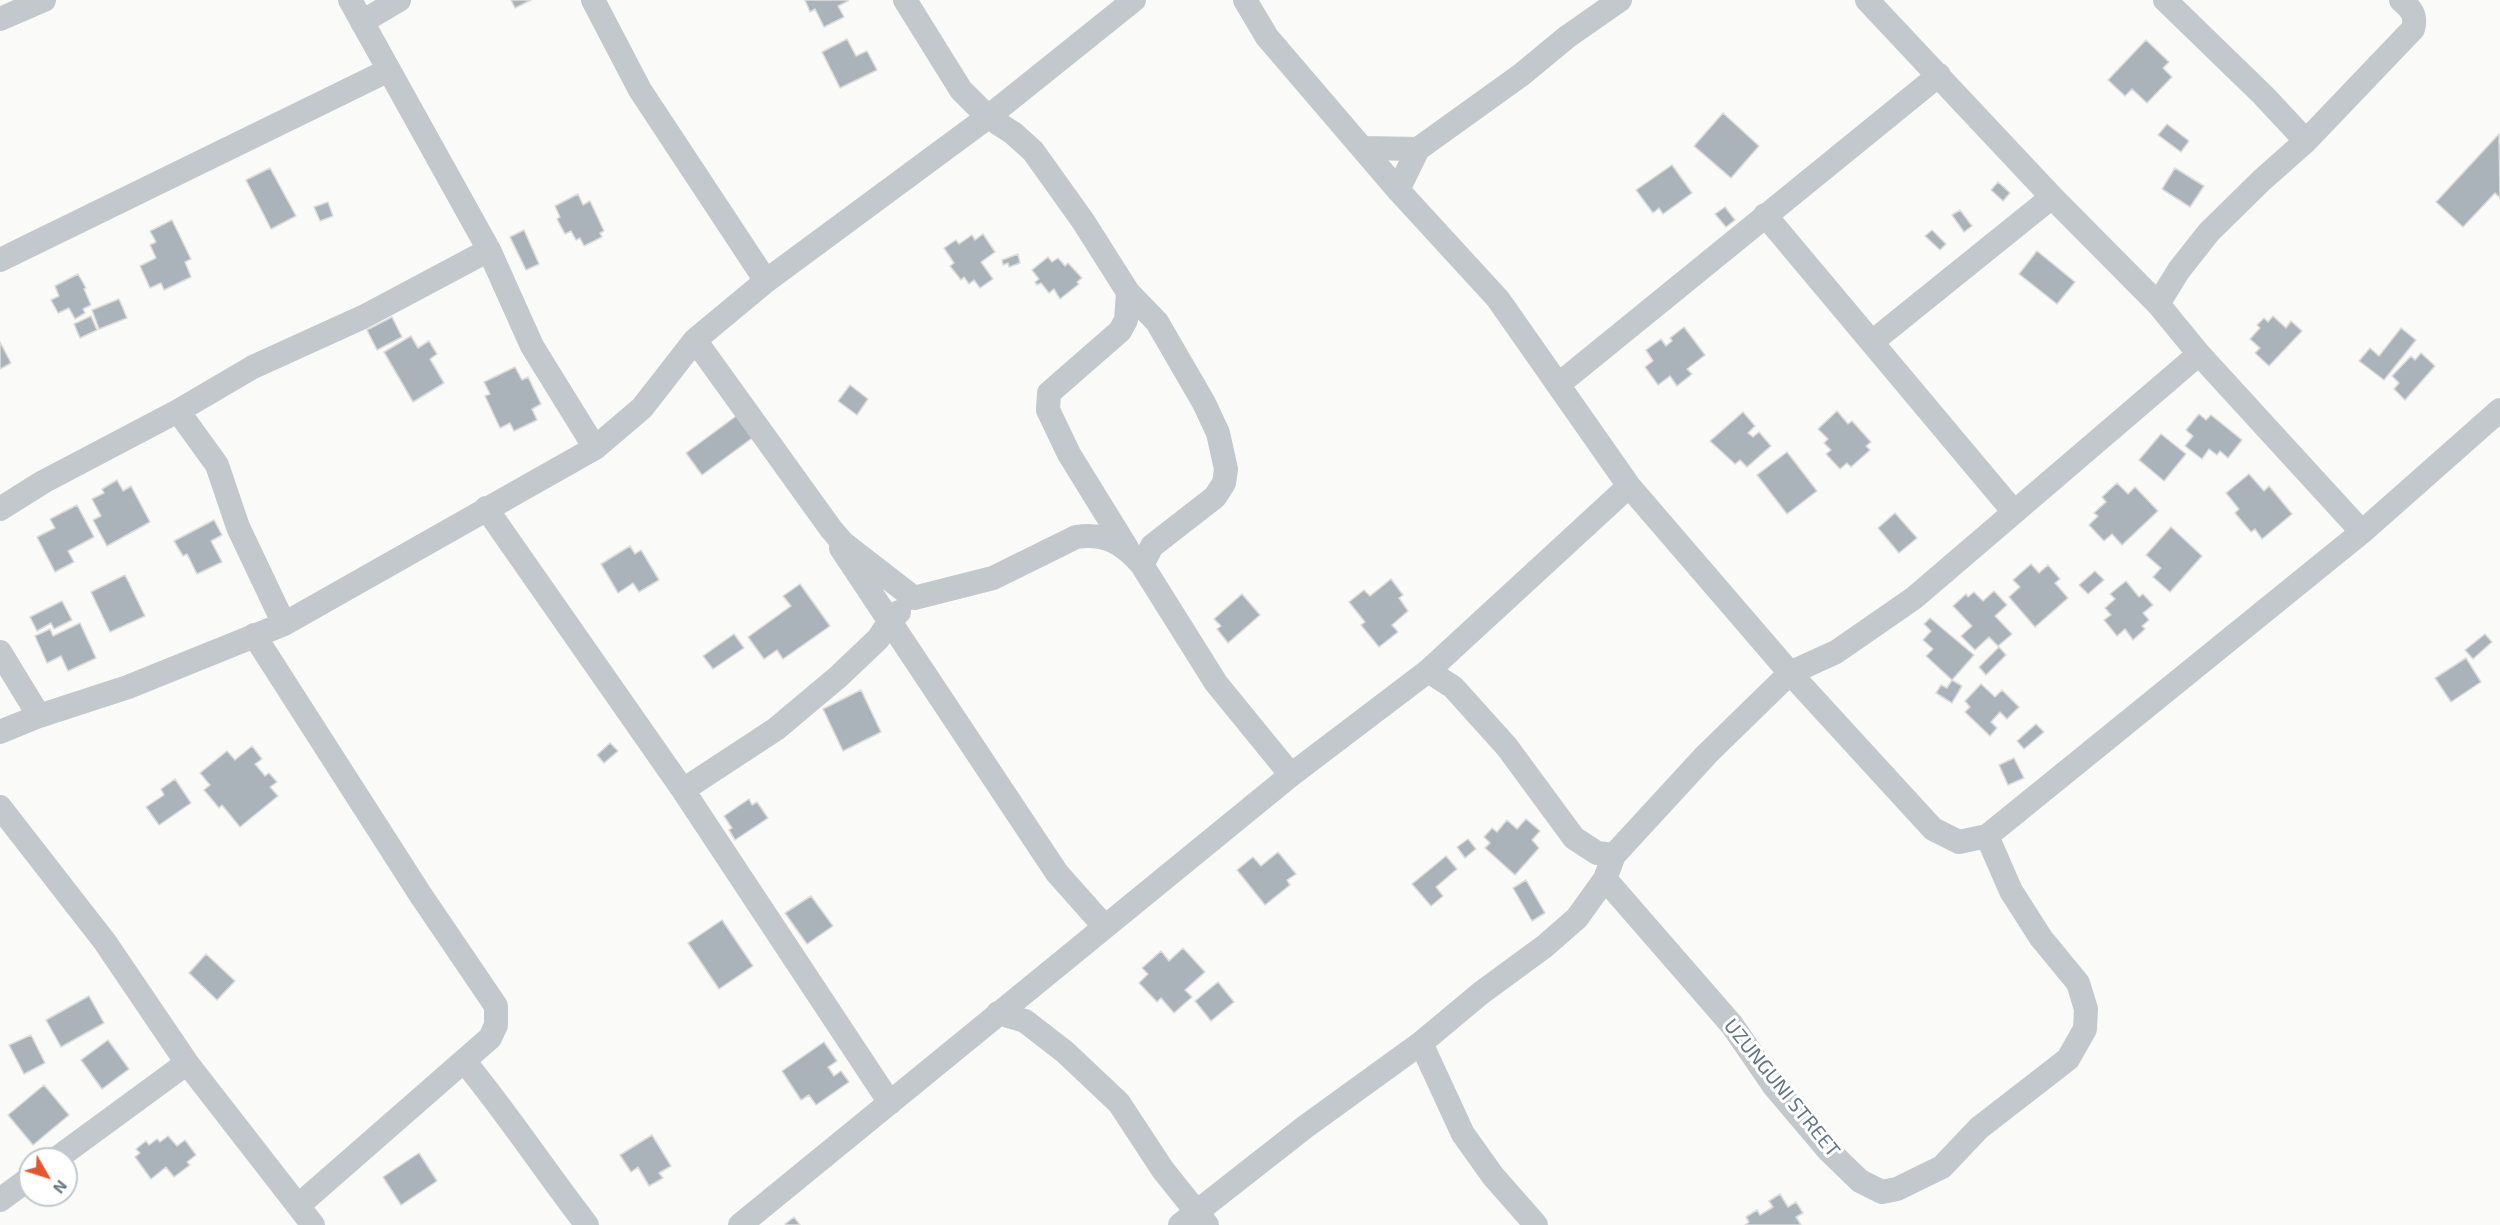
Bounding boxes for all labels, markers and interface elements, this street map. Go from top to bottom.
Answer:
street label: UZUNGUNI STREET [1719,1014,1845,1162]
north arrow [18,1147,78,1207]
text: N [50,1177,72,1198]

